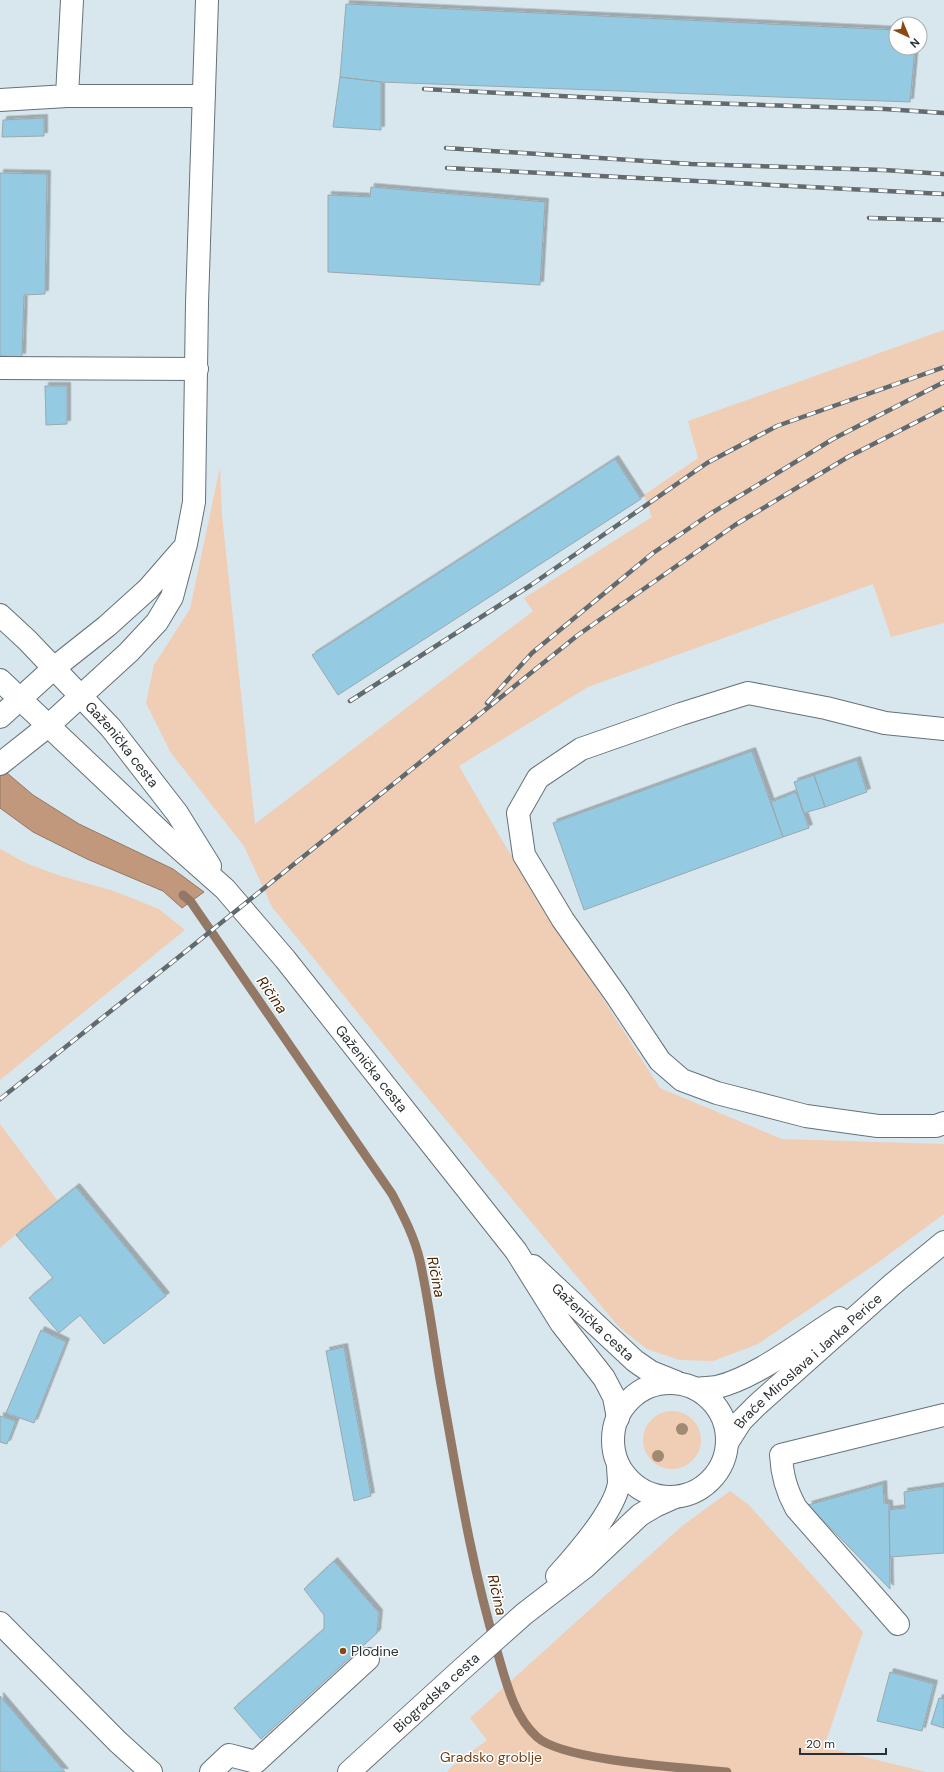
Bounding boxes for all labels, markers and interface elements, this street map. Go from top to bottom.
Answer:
north arrow [888,16,928,56]
text: N [907,35,923,51]
street label: Gaženička cesta [81,697,163,791]
water label: Ričina [252,972,292,1018]
street label: Gaženička cesta [332,1021,412,1116]
water label: Ričina [422,1255,450,1299]
street label: Gaženička cesta [548,1279,638,1365]
street label: Braće Miroslava i Janka Perice [730,1289,886,1432]
water label: Ričina [483,1572,511,1618]
place label: Plodine [351,1642,399,1660]
marker: Plodine [338,1646,348,1656]
street label: Biogradska cesta [389,1649,483,1736]
scale bar [800,1730,886,1756]
text: 20 m [806,1736,835,1752]
park label: Gradsko groblje [440,1748,542,1766]

